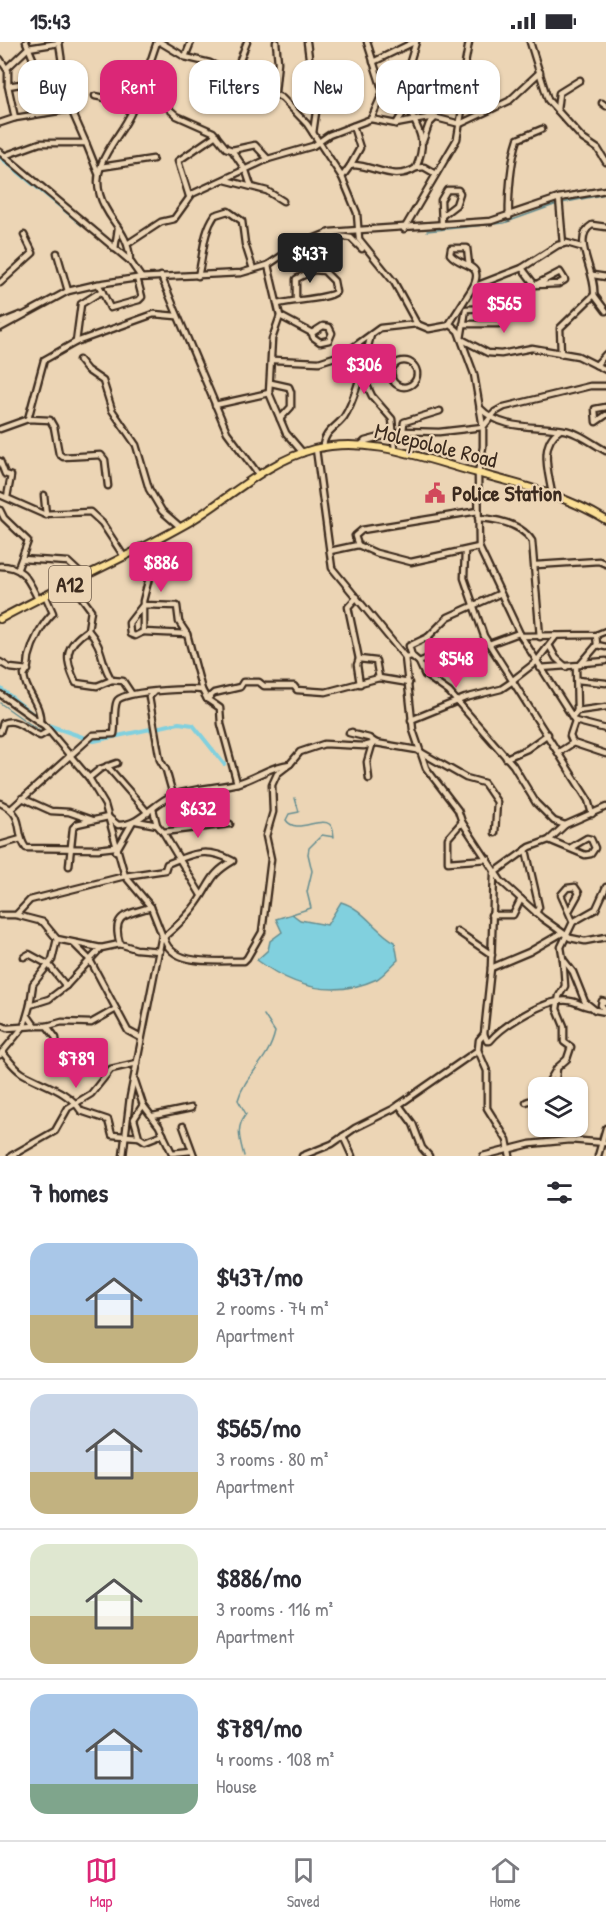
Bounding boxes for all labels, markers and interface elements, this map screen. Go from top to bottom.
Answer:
text: 15:43 [30,6,71,36]
chip: Buy [18,60,88,114]
chip: Rent [100,60,177,114]
chip: Filters [189,60,280,114]
chip: New [292,60,364,114]
chip: Apartment [376,60,500,114]
pin: $437 [274,233,346,284]
text: $437 [292,239,328,266]
pin: $565 [468,283,540,334]
text: $565 [486,289,522,316]
pin: $306 [328,344,400,395]
text: $306 [346,350,382,377]
street label: Molepolole Road [372,415,501,475]
place label: Police Station [452,478,562,508]
public building icon: Police Station [423,481,447,505]
pin: $886 [125,542,197,593]
text: $886 [143,548,179,575]
road number: A12 [49,566,91,602]
pin: $548 [420,638,492,689]
text: $548 [439,644,473,671]
pin: $632 [162,788,234,839]
text: $632 [180,794,216,821]
pin: $789 [40,1038,112,1089]
text: $789 [58,1044,94,1071]
map controls [528,1077,588,1137]
button: layers [528,1077,588,1137]
text: 7 homes [30,1175,108,1210]
icon: filters [543,1176,576,1209]
text: $437/mo [216,1259,303,1294]
icon: home [78,1267,150,1339]
text: 2 rooms · 74 m² [216,1294,328,1321]
text: Apartment [216,1321,294,1348]
text: $565/mo [216,1410,301,1445]
icon: home [78,1418,150,1490]
text: 3 rooms · 80 m² [216,1445,328,1472]
text: Apartment [216,1472,294,1499]
text: $886/mo [216,1560,301,1595]
icon: home [78,1568,150,1640]
text: 3 rooms · 116 m² [216,1595,333,1622]
text: Apartment [216,1622,294,1649]
text: $789/mo [216,1710,302,1745]
icon: home [78,1718,150,1790]
text: 4 rooms · 108 m² [216,1745,334,1772]
text: House [216,1772,257,1799]
tab: Map [85,1854,118,1912]
tab: Saved [287,1854,320,1912]
tab: Home [489,1854,522,1912]

